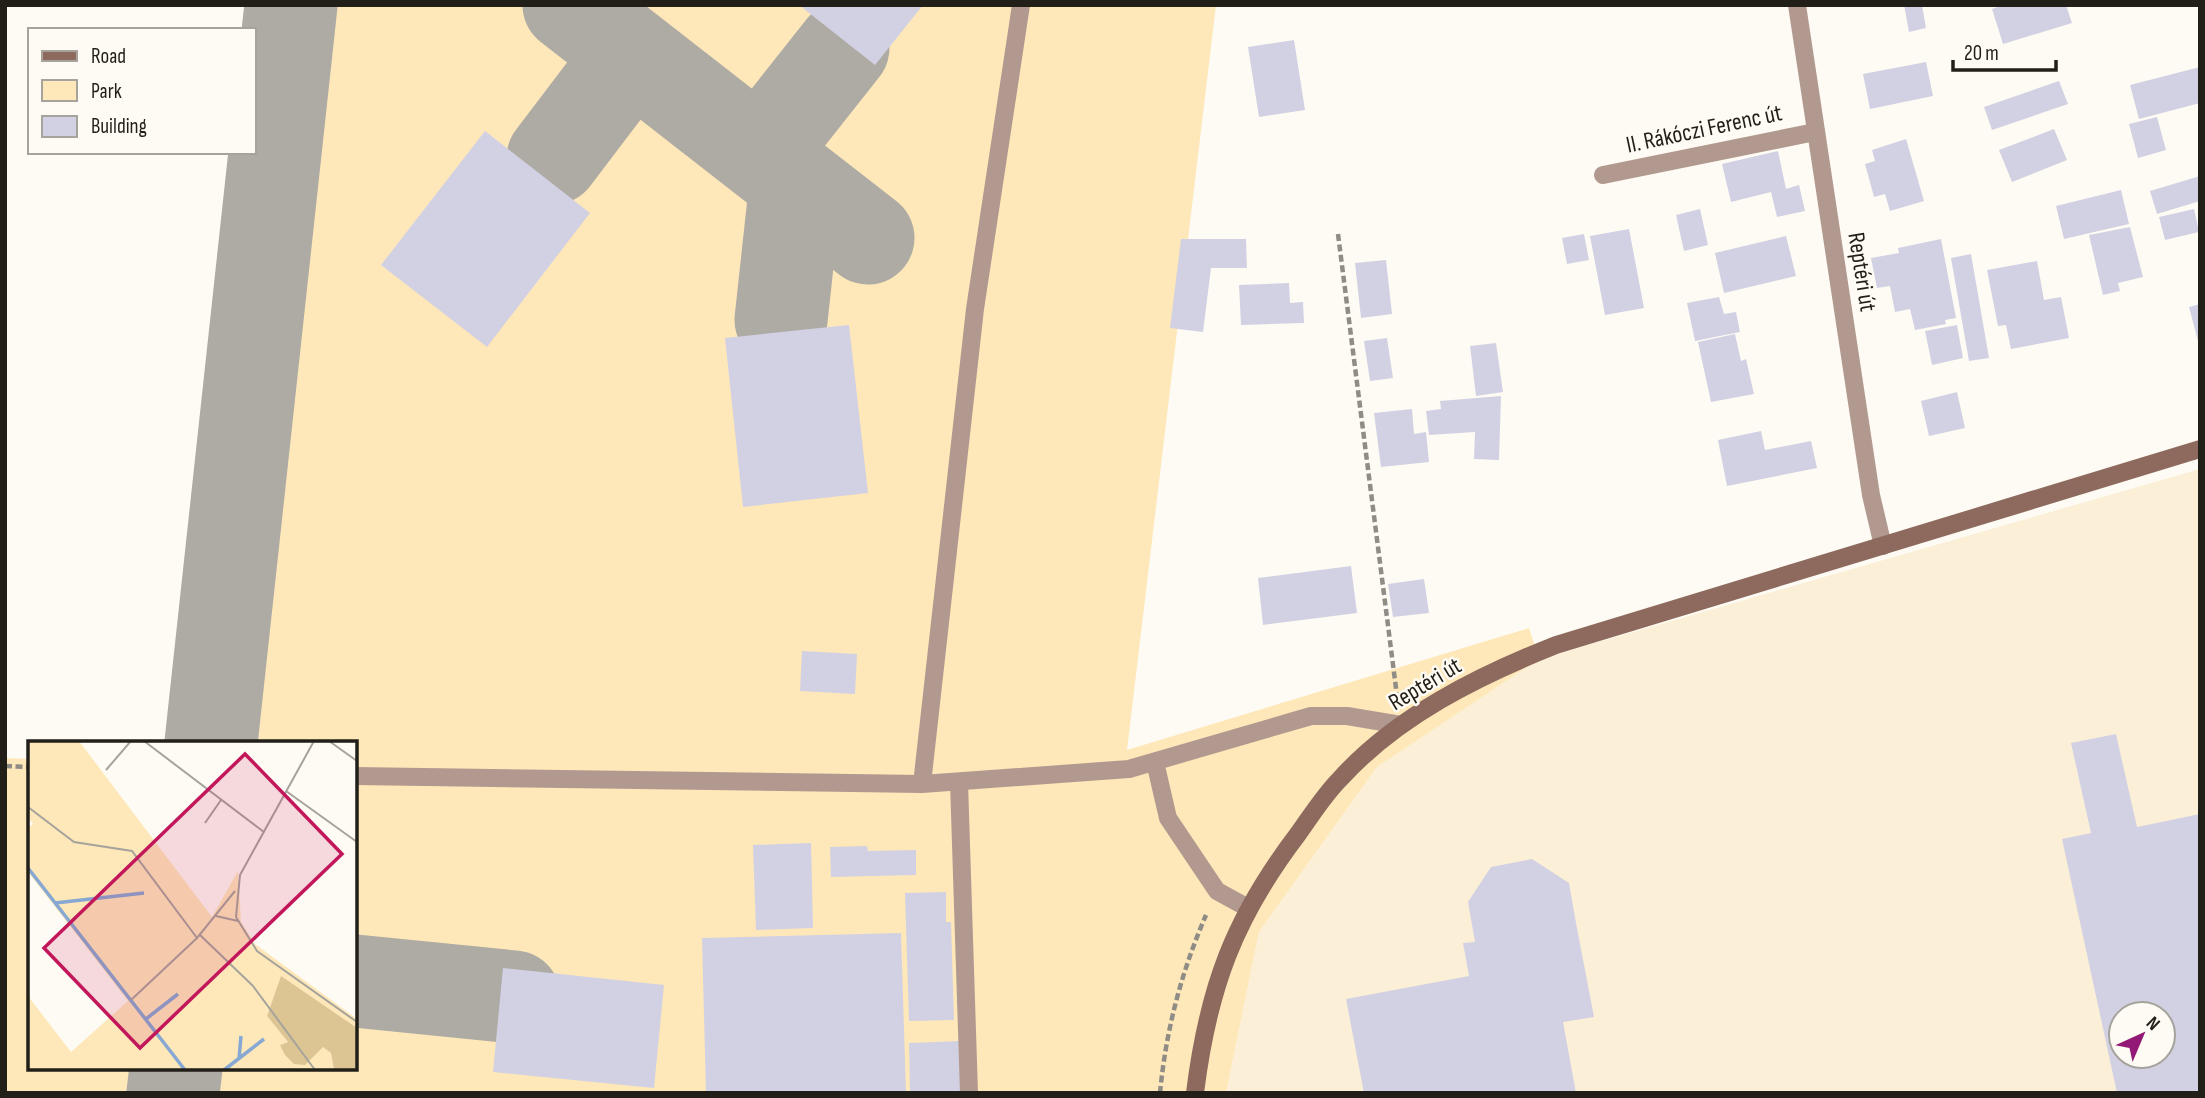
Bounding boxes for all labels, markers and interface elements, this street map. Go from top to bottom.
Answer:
legend [28,28,256,154]
scale bar [1953,28,2056,72]
text: 20 m [1964,41,1999,66]
text: Road [91,44,126,69]
text: Park [91,79,122,104]
street label: II. Rákóczi Ferenc út [1623,98,1785,160]
text: Building [91,114,147,139]
street label: Reptéri út [1841,230,1883,314]
street label: Reptéri út [1383,651,1467,717]
inset map [28,741,357,1070]
north arrow [2107,1000,2177,1070]
text: N [2141,1012,2164,1036]

